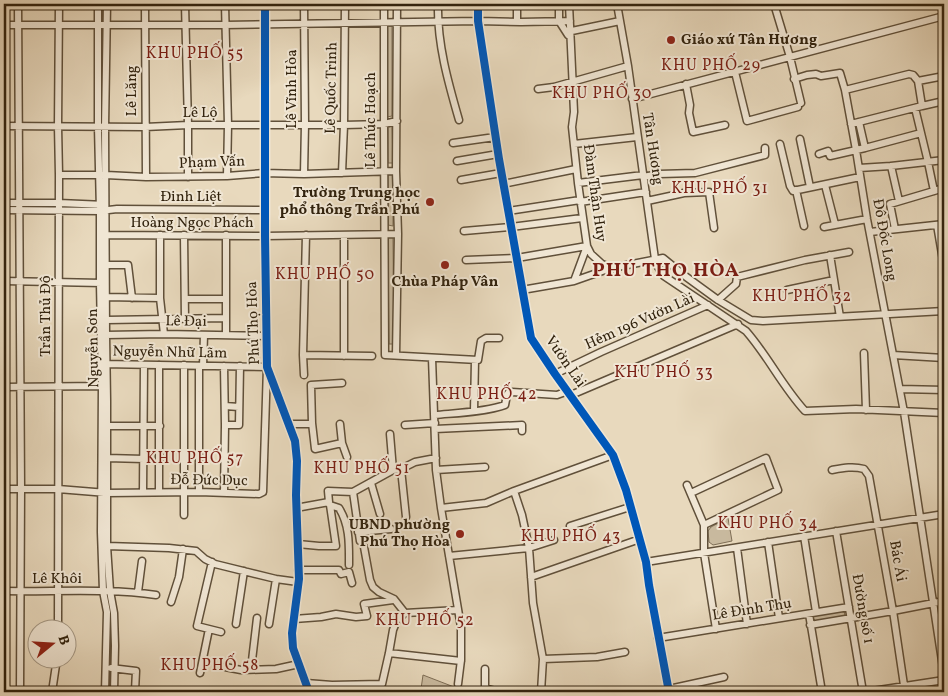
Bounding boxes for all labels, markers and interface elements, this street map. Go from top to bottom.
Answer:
place label: Giáo xứ Tân Hương [681,30,817,51]
marker: Giáo xứ Tân Hương [665,34,677,46]
district label: KHU PHỐ 55 [146,41,244,65]
street label: Lê Quốc Trinh [321,42,343,134]
street label: Lê Vĩnh Hòa [282,49,303,129]
district label: KHU PHỐ 29 [661,53,761,77]
street label: Lê Lăng [122,65,143,117]
street label: Lê Thúc Hoạch [361,72,382,168]
district label: KHU PHỐ 30 [552,81,652,105]
street label: Lê Lộ [183,103,217,124]
street label: Tân Hương [636,111,668,187]
street label: Đàm Thận Huy [577,143,611,243]
street label: Phạm Vấn [178,151,246,175]
district label: KHU PHỐ 31 [671,176,769,200]
place label: Trường Trung học phổ thông Trần Phú [280,183,420,221]
street label: Đinh Liệt [160,187,222,208]
marker: Trường Trung học phổ thông Trần Phú [424,196,436,208]
street label: Đô Đốc Long [866,197,902,283]
street label: Hoàng Ngọc Phách [130,213,254,234]
district label: PHÚ THỌ HÒA [592,257,740,285]
marker: Chùa Pháp Vân [439,259,451,271]
district label: KHU PHỐ 50 [275,262,375,286]
place label: Chùa Pháp Vân [392,272,499,293]
street label: Trần Thủ Độ [36,275,57,357]
street label: Phú Thọ Hòa [242,281,266,365]
district label: KHU PHỐ 32 [752,284,852,308]
street label: Hẻm 196 Vườn Lài [582,288,698,356]
street label: Nguyễn Sơn [83,308,105,388]
street label: Lê Đại [165,311,207,333]
street label: Vườn Lài [539,332,591,392]
street label: Nguyễn Nhữ Lãm [112,341,228,365]
district label: KHU PHỐ 33 [614,360,714,384]
district label: KHU PHỐ 42 [436,382,538,406]
district label: KHU PHỐ 57 [146,446,244,470]
district label: KHU PHỐ 51 [313,456,411,480]
street label: Đỗ Đức Dục [170,470,248,492]
district label: KHU PHỐ 34 [718,511,818,535]
place label: UBND phường Phú Thọ Hòa [349,515,450,553]
district label: KHU PHỐ 43 [521,524,621,548]
marker: UBND phường Phú Thọ Hòa [454,528,466,540]
street label: Bác Ái [883,539,911,583]
street label: Lê Khôi [32,569,82,590]
street label: Đường số 1 [845,572,879,646]
street label: Lê Đình Thụ [711,593,793,627]
district label: KHU PHỐ 52 [375,608,475,632]
north arrow [28,618,78,668]
text: B [52,633,73,648]
district label: KHU PHỐ 58 [161,653,259,677]

